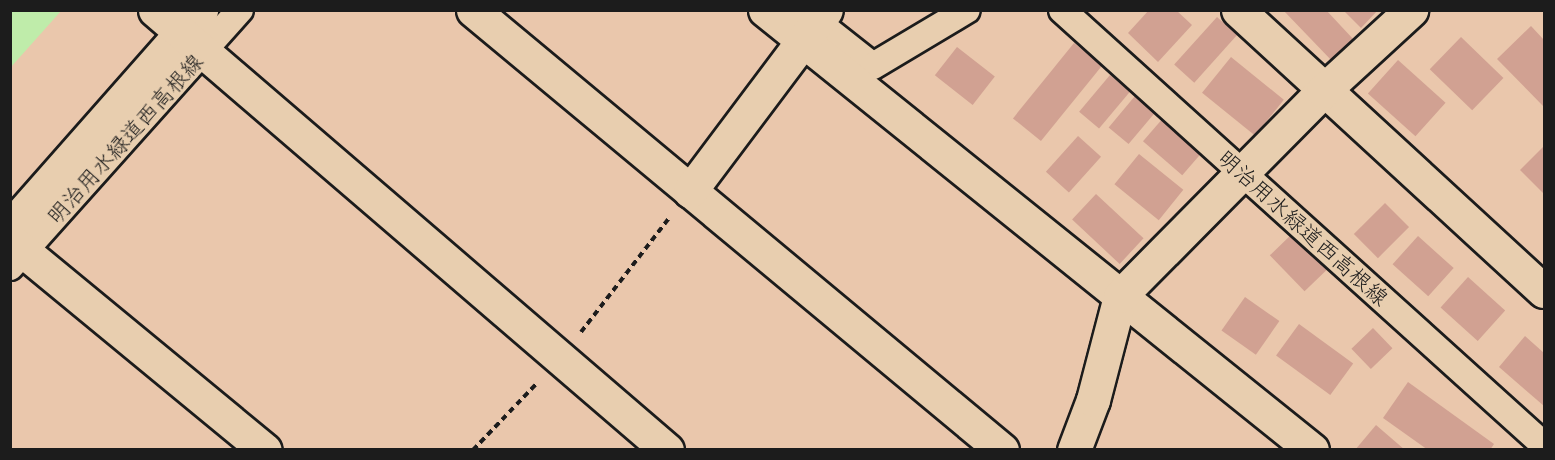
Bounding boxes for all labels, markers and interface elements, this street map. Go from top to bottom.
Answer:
street label: 明治用水緑道西高根線 [42,48,208,230]
street label: 明治用水緑道西高根線 [1212,145,1394,311]

